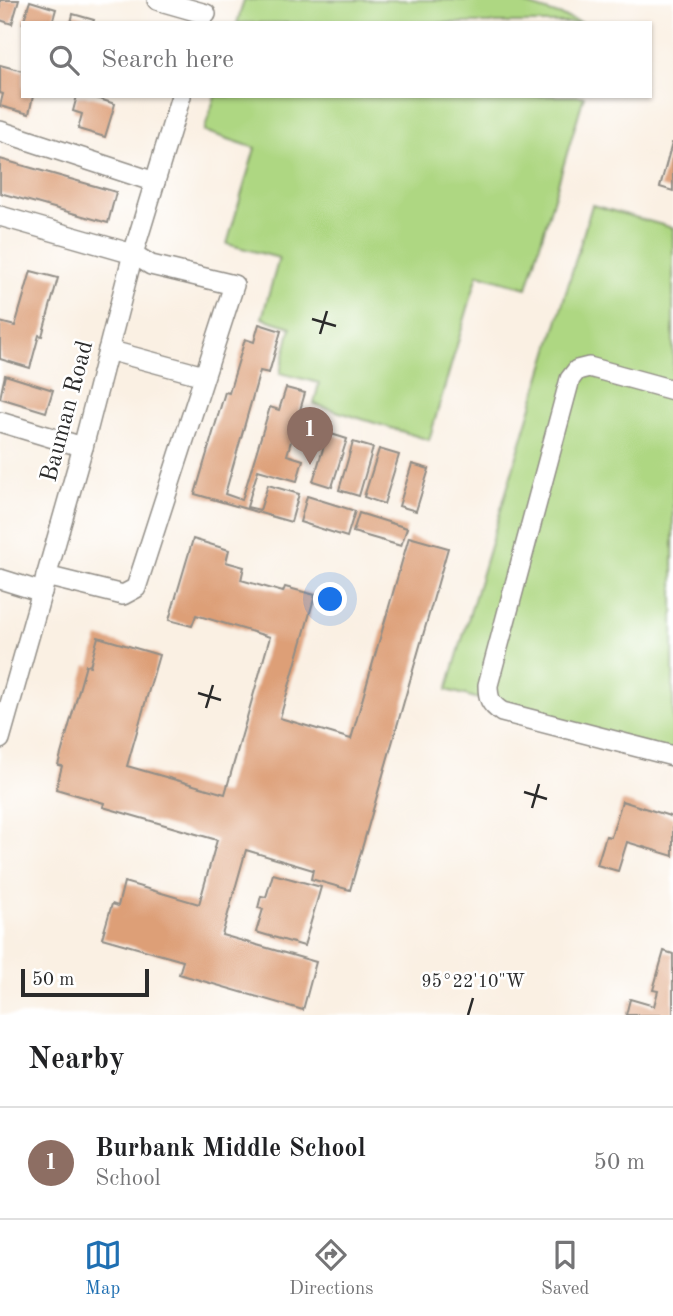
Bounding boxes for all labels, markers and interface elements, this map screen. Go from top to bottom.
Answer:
search box [21,21,652,98]
icon: search [45,41,83,79]
text: Search here [101,47,234,73]
street label: Bauman Road [38,338,98,485]
pin: 1 [287,407,333,465]
your location [313,582,347,616]
scale bar [21,966,149,998]
text: 50 m [32,971,74,990]
text: 95°22'10"W [421,973,525,991]
text: Nearby [28,1045,125,1075]
text: Burbank Middle School [95,1136,366,1162]
text: 1 [44,1151,58,1174]
text: 50 m [594,1151,645,1174]
text: School [95,1167,161,1190]
tab: Map [84,1236,122,1301]
tab: Directions [289,1236,374,1301]
tab: Saved [541,1236,589,1301]

